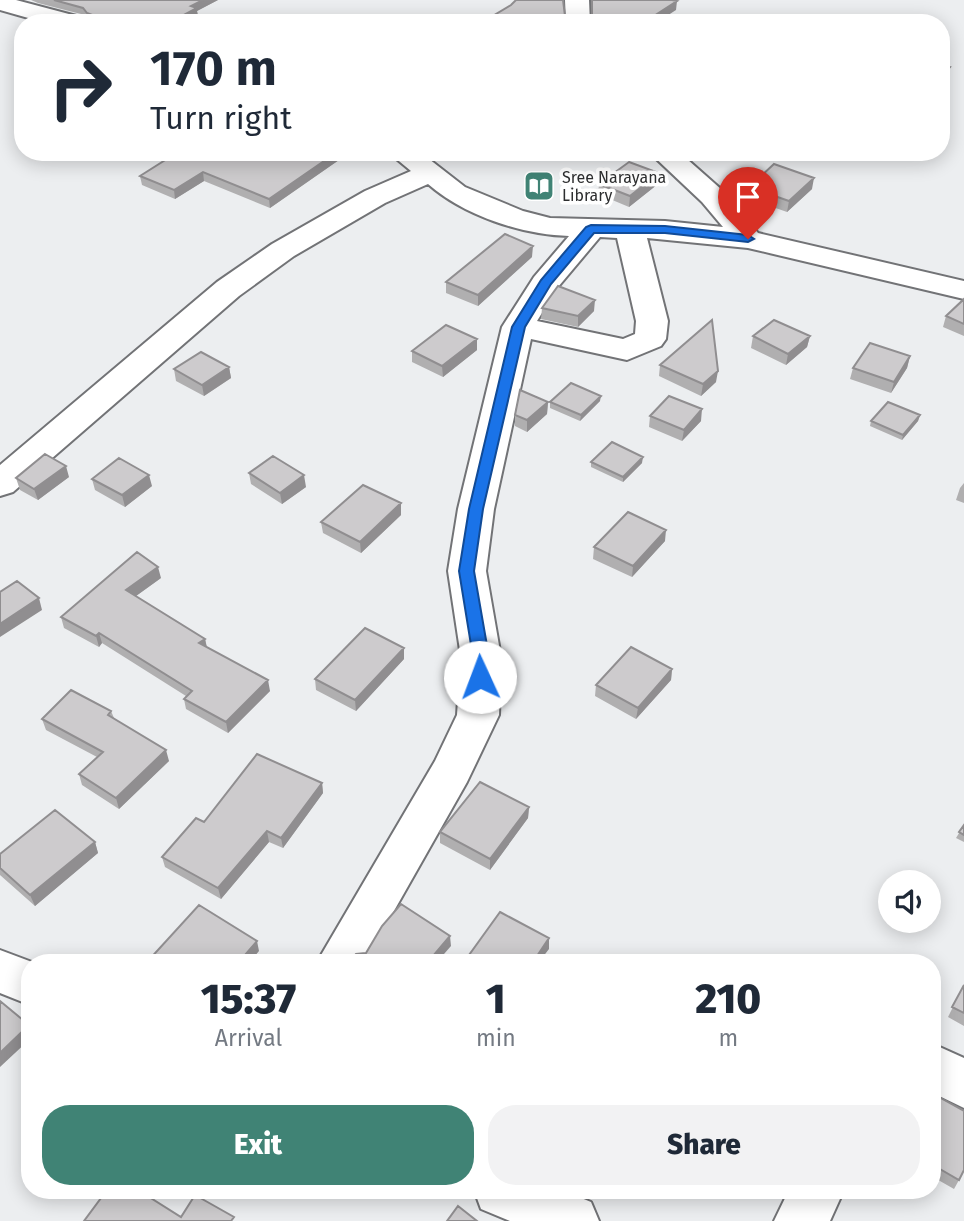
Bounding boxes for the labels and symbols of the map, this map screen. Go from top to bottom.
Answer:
pin [718,167,778,239]
place label: Sree Narayana Library [562,168,666,205]
library icon: Sree Narayana Library [522,169,556,203]
position arrow [443,640,517,714]

